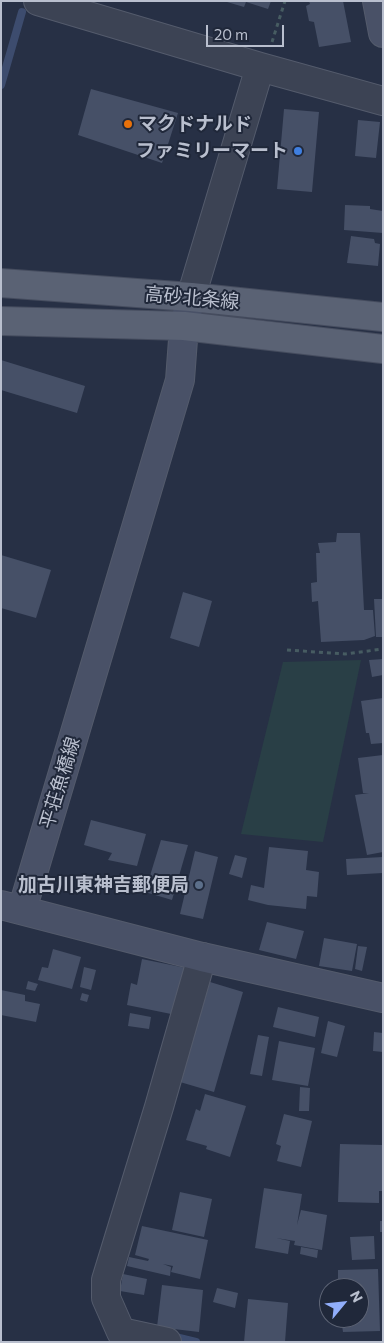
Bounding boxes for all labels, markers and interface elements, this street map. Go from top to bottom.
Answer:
scale bar [209,15,286,47]
text: 20 m [214,25,248,43]
place label: マクドナルド [138,113,252,135]
marker: マクドナルド [122,118,134,130]
place label: ファミリーマート [136,140,288,162]
marker: ファミリーマート [292,145,304,157]
street label: 高砂北条線 [144,283,240,313]
street label: 平荘魚橋線 [35,734,85,832]
place label: 加古川東神吉郵便局 [18,874,189,896]
marker: 加古川東神吉郵便局 [193,879,205,891]
north arrow [319,1278,369,1328]
text: N [347,1288,367,1305]

